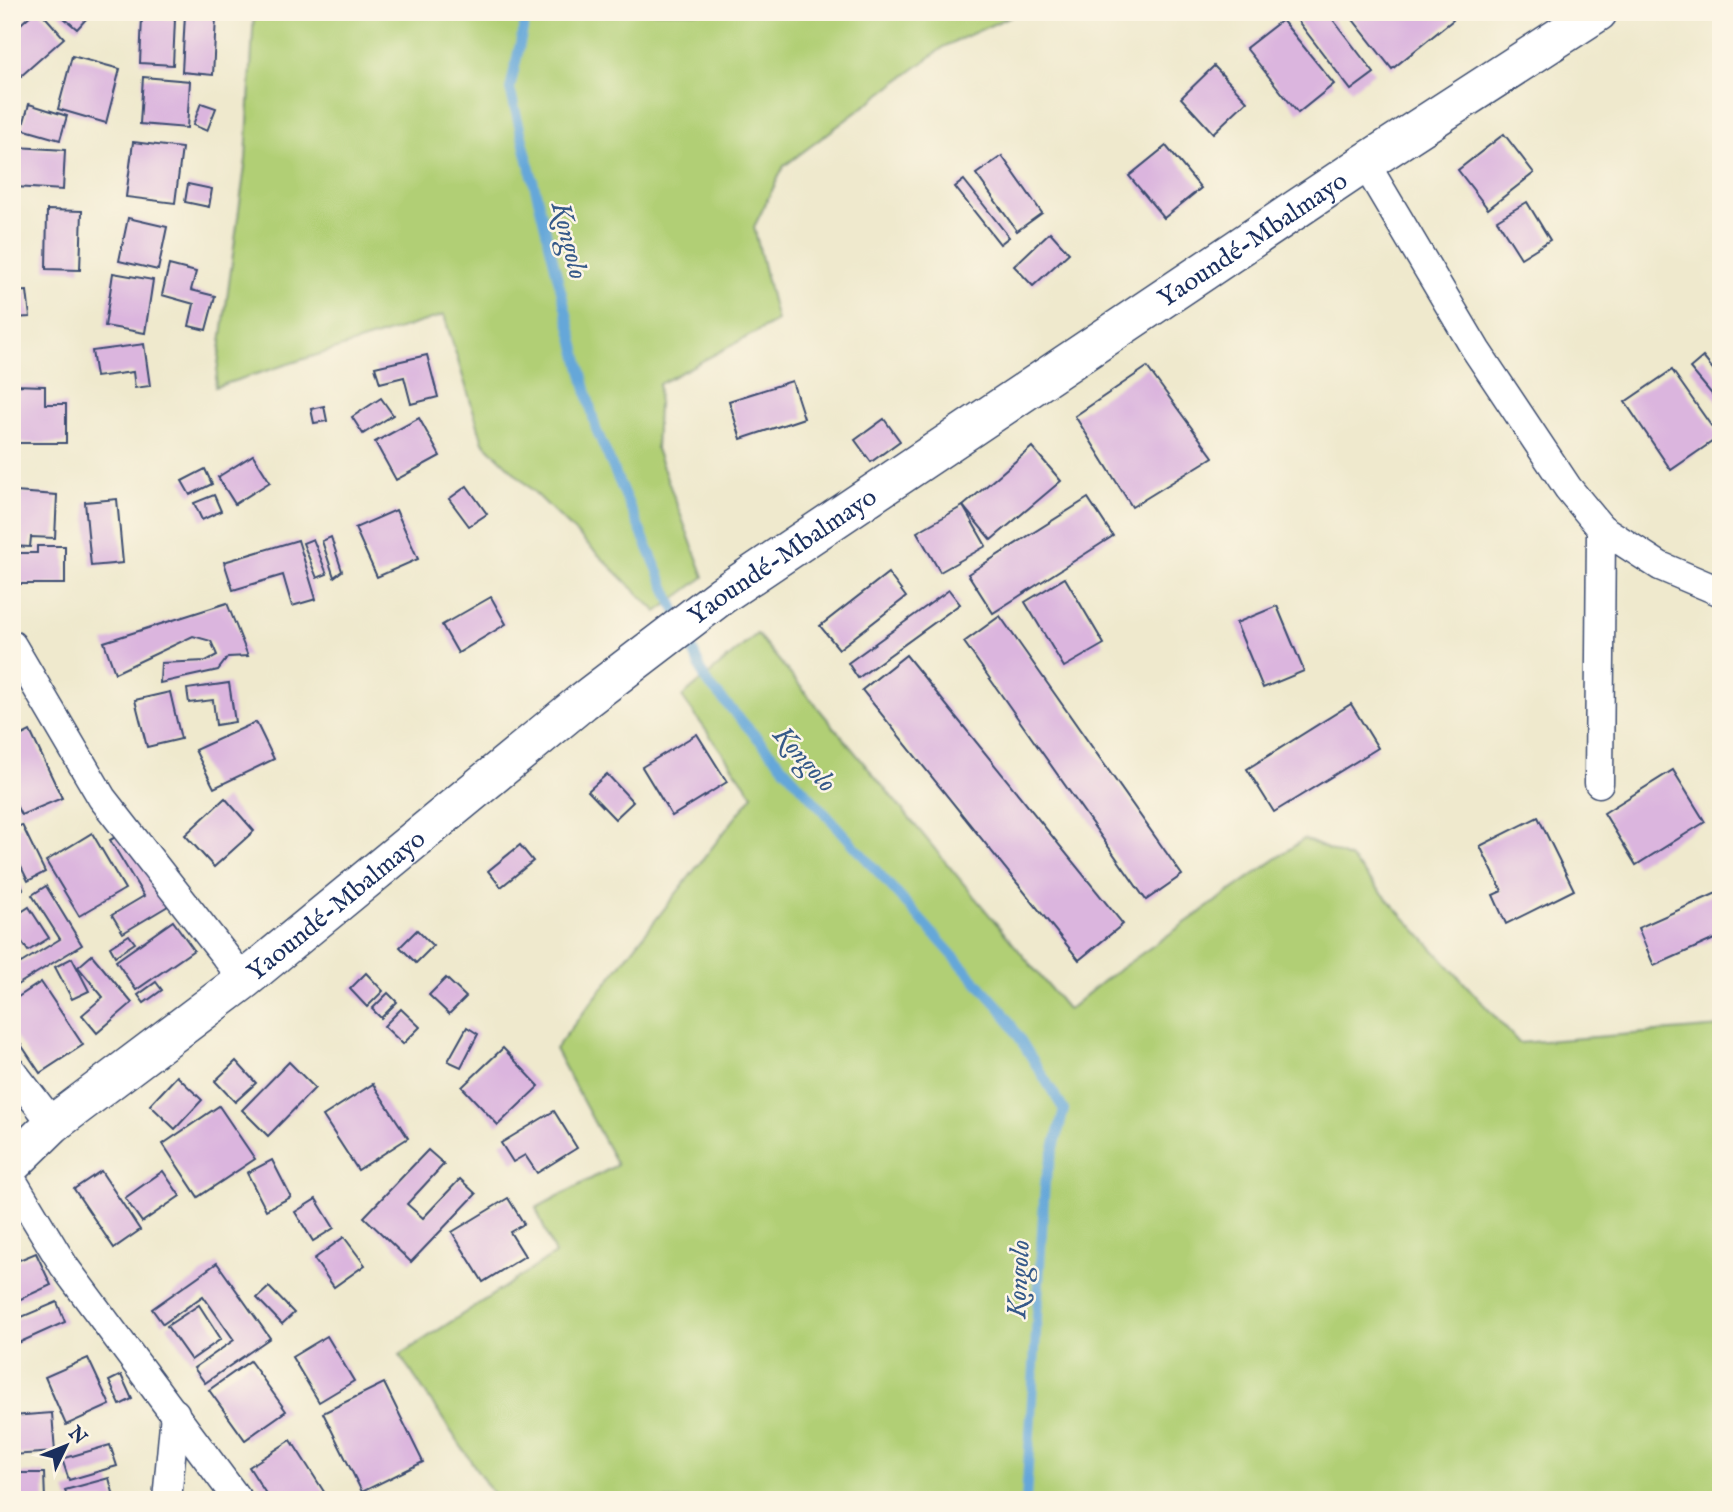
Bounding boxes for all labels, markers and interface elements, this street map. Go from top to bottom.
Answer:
street label: Yaoundé-Mbalmayo [1152,165,1354,316]
water label: Kongolo [542,197,595,283]
street label: Yaoundé-Mbalmayo [682,481,883,633]
water label: Kongolo [764,718,843,801]
street label: Yaoundé-Mbalmayo [240,823,433,989]
water label: Kongolo [1000,1239,1039,1320]
north arrow [32,1410,102,1480]
text: N [62,1421,92,1450]

